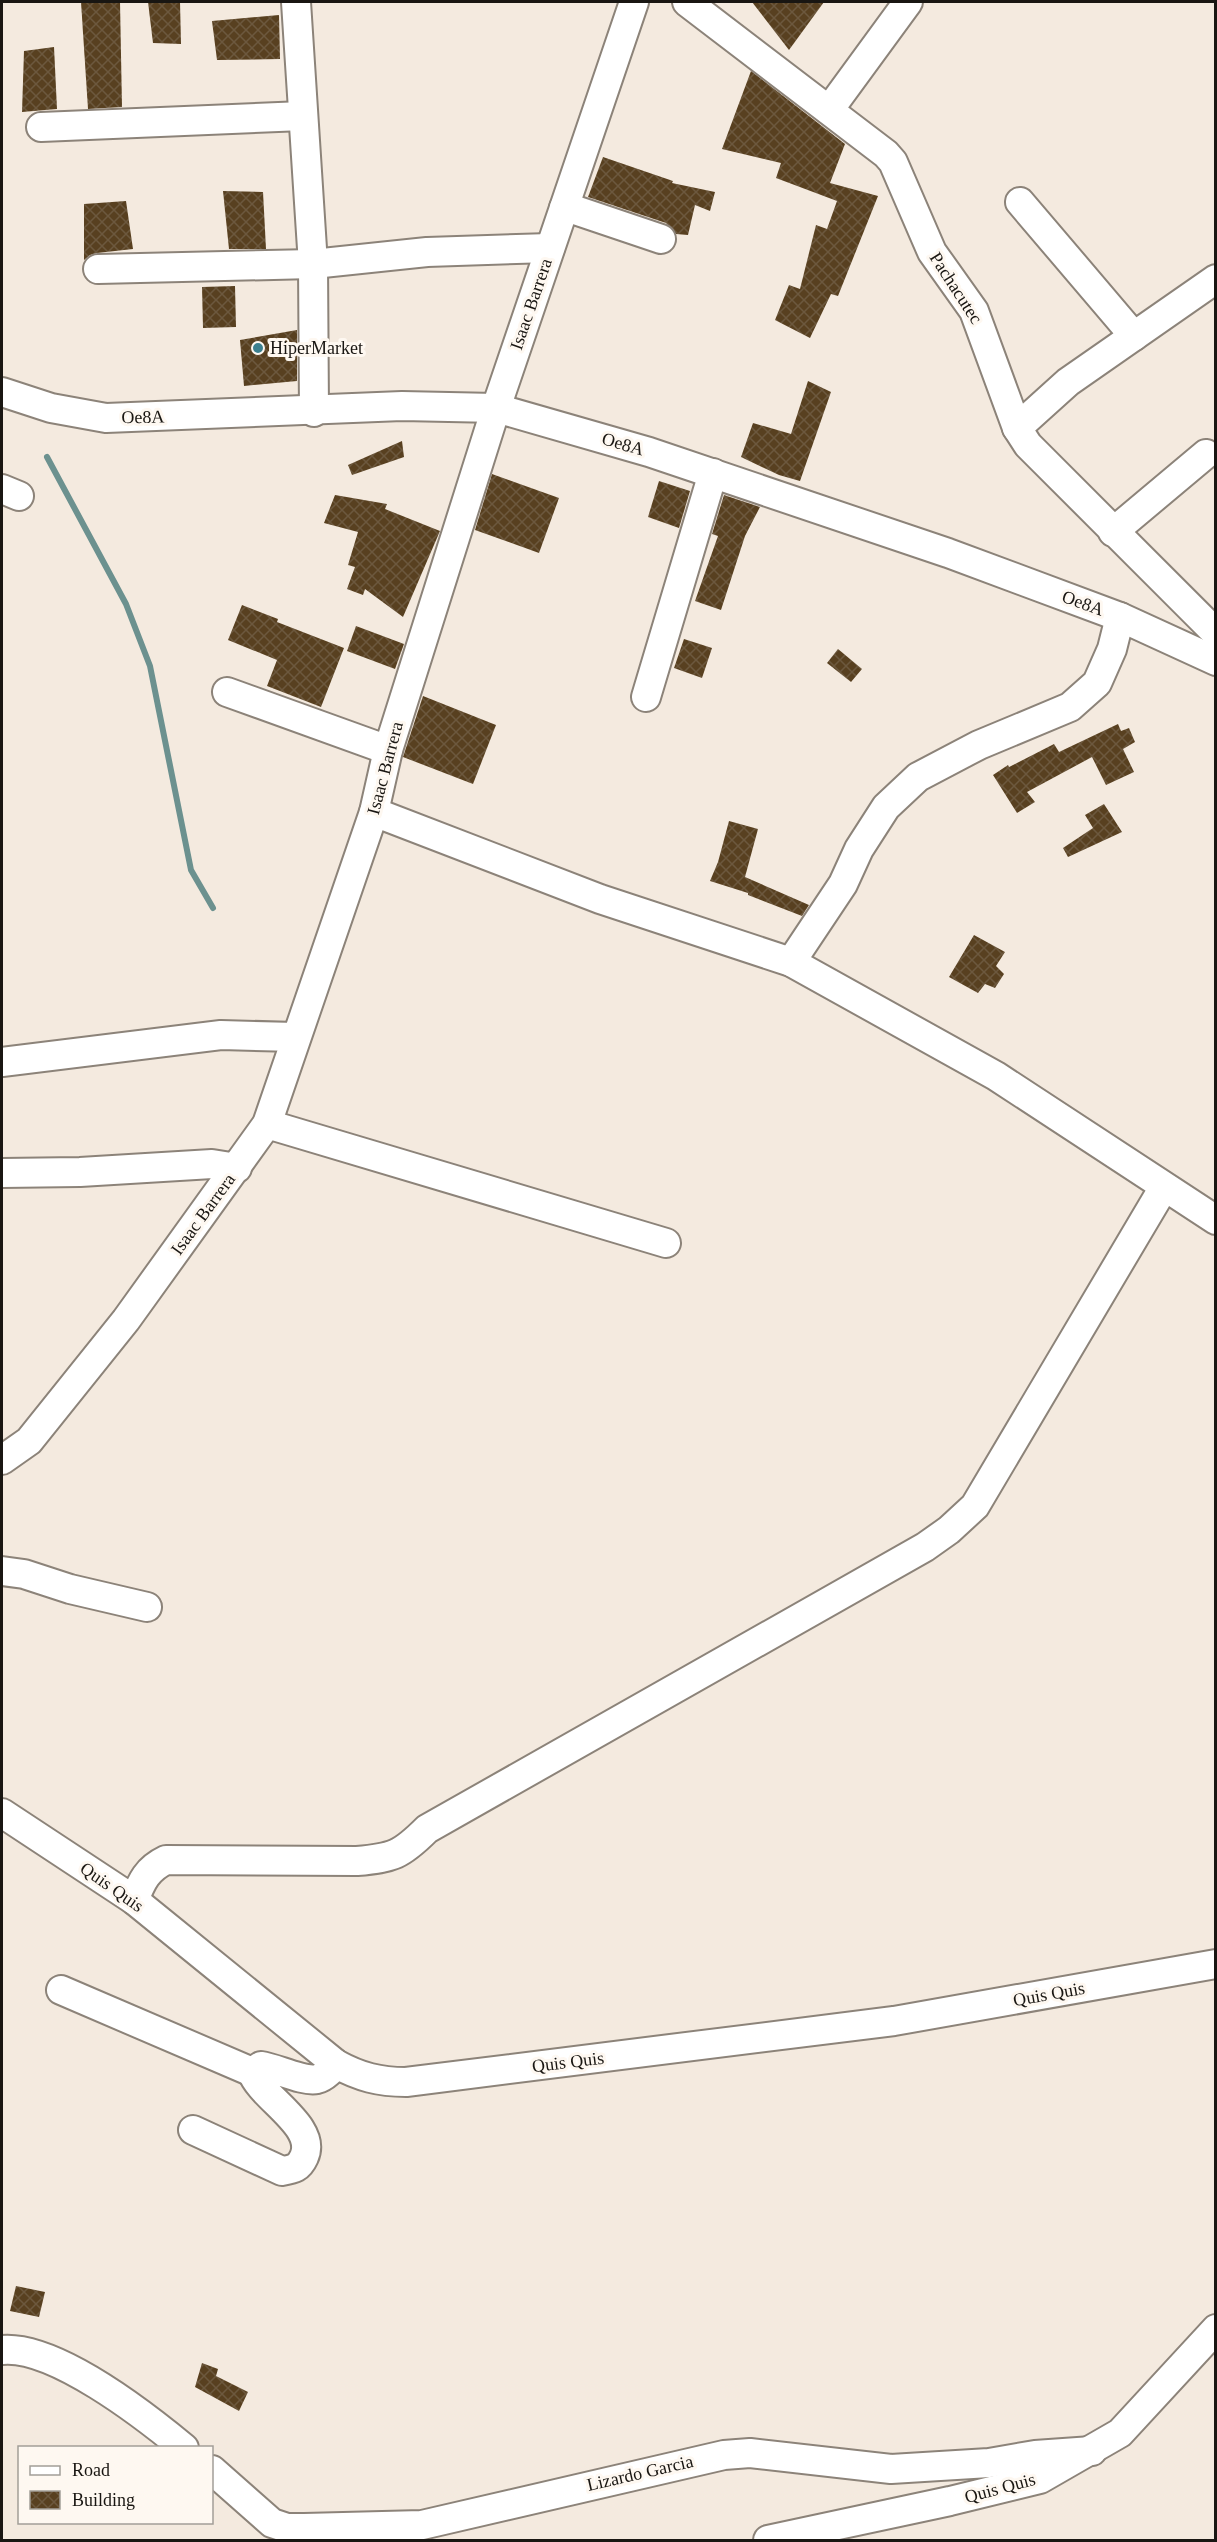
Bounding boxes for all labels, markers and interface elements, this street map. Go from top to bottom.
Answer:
street label: Pachacutec [926,249,986,327]
street label: Isaac Barrera [506,256,556,352]
place label: HiperMarket [270,338,363,358]
marker: HiperMarket [251,341,265,355]
street label: Oe8A [121,407,165,427]
street label: Oe8A [600,428,646,460]
street label: Oe8A [1059,586,1107,620]
street label: Isaac Barrera [363,719,407,817]
street label: Isaac Barrera [167,1170,239,1258]
street label: Quis Quis [77,1858,147,1916]
street label: Quis Quis [1012,1978,1086,2010]
street label: Quis Quis [531,2048,605,2076]
legend [18,2446,213,2524]
street label: Lizardo Garcia [585,2451,695,2495]
text: Road [72,2460,110,2480]
street label: Quis Quis [962,2469,1038,2507]
text: Building [72,2490,135,2510]

